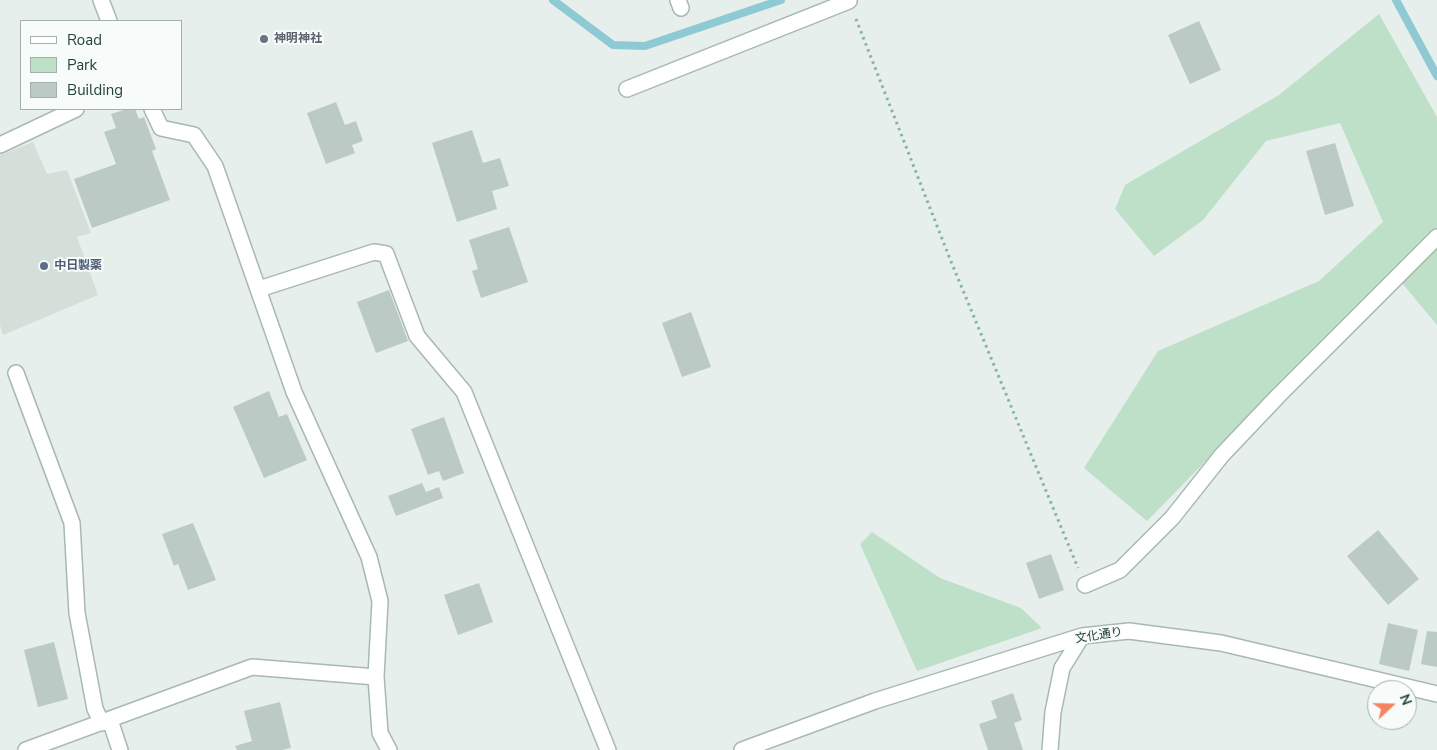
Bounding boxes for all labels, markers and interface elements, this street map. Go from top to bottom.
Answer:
legend [20,20,182,110]
text: Road [67,30,102,50]
place label: 神明神社 [274,32,322,46]
marker: 神明神社 [258,33,270,45]
text: Park [67,55,97,75]
text: Building [67,80,123,100]
place label: 中日製薬 [54,259,102,273]
marker: 中日製薬 [38,260,50,272]
street label: 文化通り [1074,625,1124,647]
north arrow [1367,680,1417,730]
text: N [1395,691,1416,708]

